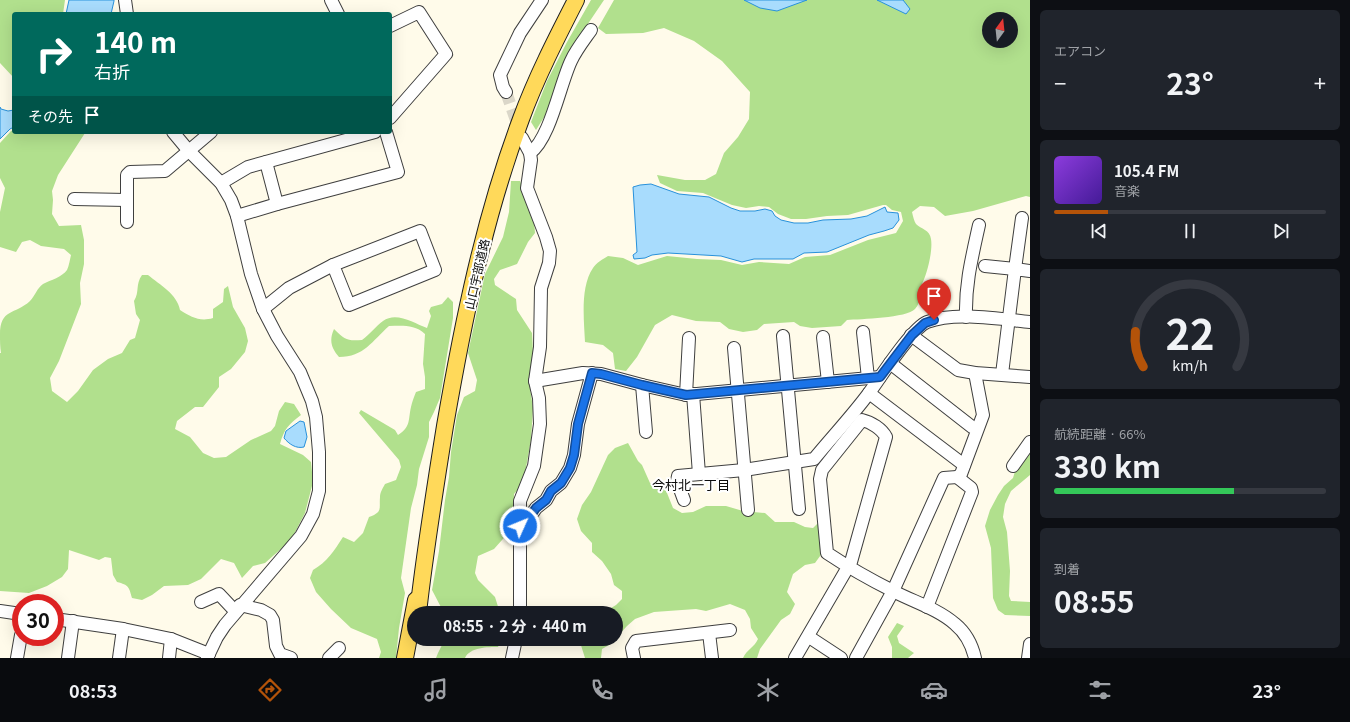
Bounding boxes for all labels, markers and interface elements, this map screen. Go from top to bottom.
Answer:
north arrow [982,12,1018,48]
map controls [982,12,1018,48]
text: 140 m [94,21,177,61]
icon: right [28,28,80,80]
text: エアコン [1054,41,1106,60]
text: 右折 [94,58,130,84]
text: 23° [1166,60,1214,104]
text: − [1054,66,1066,98]
text: + [1314,66,1326,98]
icon: arrive [81,104,103,126]
text: その先 [28,105,73,126]
text: 105.4 FM [1114,160,1179,181]
text: 音楽 [1114,181,1140,200]
icon: previous [1088,220,1110,242]
icon: pause [1179,220,1201,242]
icon: next [1270,220,1292,242]
street label: 山口宇部道路 [460,237,492,311]
pin [917,279,951,320]
icon: arrive [923,285,945,307]
text: 22 [1165,302,1215,362]
text: km/h [1172,354,1208,375]
text: 航続距離 · 66% [1054,424,1146,443]
text: 330 km [1054,443,1161,487]
district label: 今村北一丁目 [652,475,730,494]
position arrow [499,505,541,547]
text: 到着 [1054,559,1080,578]
text: 08:55 [1054,578,1135,622]
speed limit sign: 30 [12,594,64,646]
text: 08:55 · 2 分 · 440 m [443,615,587,636]
icon: directions [256,676,284,704]
icon: music [422,676,450,704]
icon: phone [588,676,616,704]
icon: climate [754,676,782,704]
icon: car [920,676,948,704]
icon: filters [1086,676,1114,704]
text: 08:53 [69,677,117,703]
text: 23° [1252,677,1281,703]

